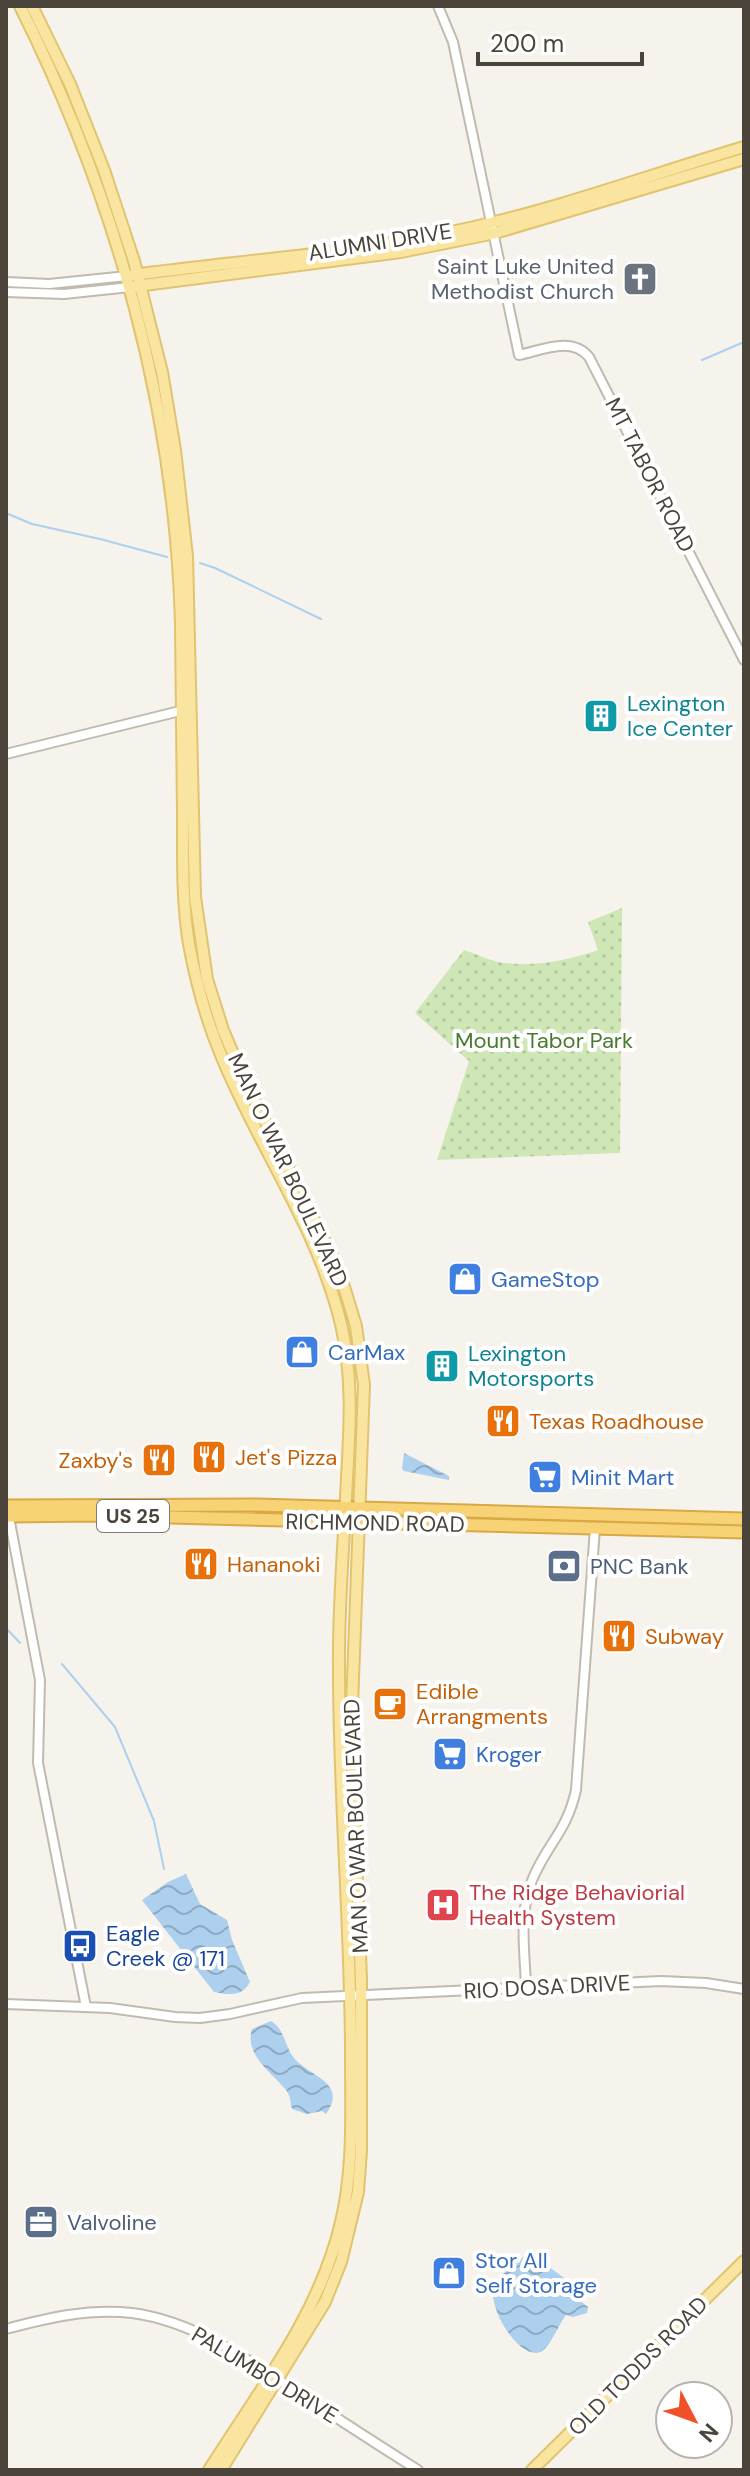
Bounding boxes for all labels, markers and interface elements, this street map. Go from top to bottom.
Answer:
scale bar [478,16,642,66]
text: 200 m [490,28,564,59]
street label: ALUMNI DRIVE [306,216,454,268]
place label: Saint Luke United Methodist Church [431,252,614,306]
church icon: Saint Luke United Methodist Church [621,260,659,298]
street label: MT TABOR ROAD [599,393,701,557]
place label: Lexington Ice Center [627,689,733,743]
building icon: Lexington Ice Center [582,697,620,735]
park label: Mount Tabor Park [455,1026,633,1055]
street label: MAN O WAR BOULEVARD [221,1049,355,1291]
shop icon: GameStop [446,1260,484,1298]
place label: GameStop [491,1265,600,1294]
shop icon: CarMax [283,1333,321,1371]
place label: CarMax [328,1338,405,1367]
place label: Lexington Motorsports [468,1339,594,1393]
building icon: Lexington Motorsports [423,1347,461,1385]
restaurant icon: Texas Roadhouse [484,1402,522,1440]
place label: Texas Roadhouse [529,1407,704,1436]
restaurant icon: Jet's Pizza [190,1438,228,1476]
restaurant icon: Zaxby's [140,1441,178,1479]
place label: Jet's Pizza [235,1443,337,1472]
place label: Zaxby's [59,1446,133,1475]
supermarket icon: Minit Mart [526,1458,564,1496]
place label: Minit Mart [571,1463,674,1492]
road number: US 25 [97,1500,169,1532]
street label: RICHMOND ROAD [285,1507,465,1539]
restaurant icon: Hananoki [182,1545,220,1583]
bank icon: PNC Bank [545,1547,583,1585]
place label: Hananoki [227,1550,321,1579]
place label: PNC Bank [590,1552,689,1581]
restaurant icon: Subway [600,1617,638,1655]
place label: Subway [645,1622,724,1651]
place label: Edible Arrangments [416,1677,548,1731]
cafe icon: Edible Arrangments [371,1685,409,1723]
street label: MAN O WAR BOULEVARD [337,1698,375,1954]
supermarket icon: Kroger [431,1735,469,1773]
place label: Kroger [476,1740,542,1769]
place label: The Ridge Behaviorial Health System [469,1878,685,1932]
hospital icon: The Ridge Behaviorial Health System [424,1886,462,1924]
place label: Eagle Creek @ 171 [106,1919,225,1973]
bus stop icon: Eagle Creek @ 171 [61,1927,99,1965]
street label: RIO DOSA DRIVE [463,1968,631,2006]
office icon: Valvoline [22,2203,60,2241]
place label: Valvoline [67,2208,157,2237]
place label: Stor All Self Storage [475,2246,597,2300]
shop icon: Stor All Self Storage [430,2254,468,2292]
street label: OLD TODDS ROAD [562,2290,714,2442]
street label: PALUMBO DRIVE [186,2320,344,2430]
north arrow [654,2380,734,2460]
text: N [693,2417,725,2448]

